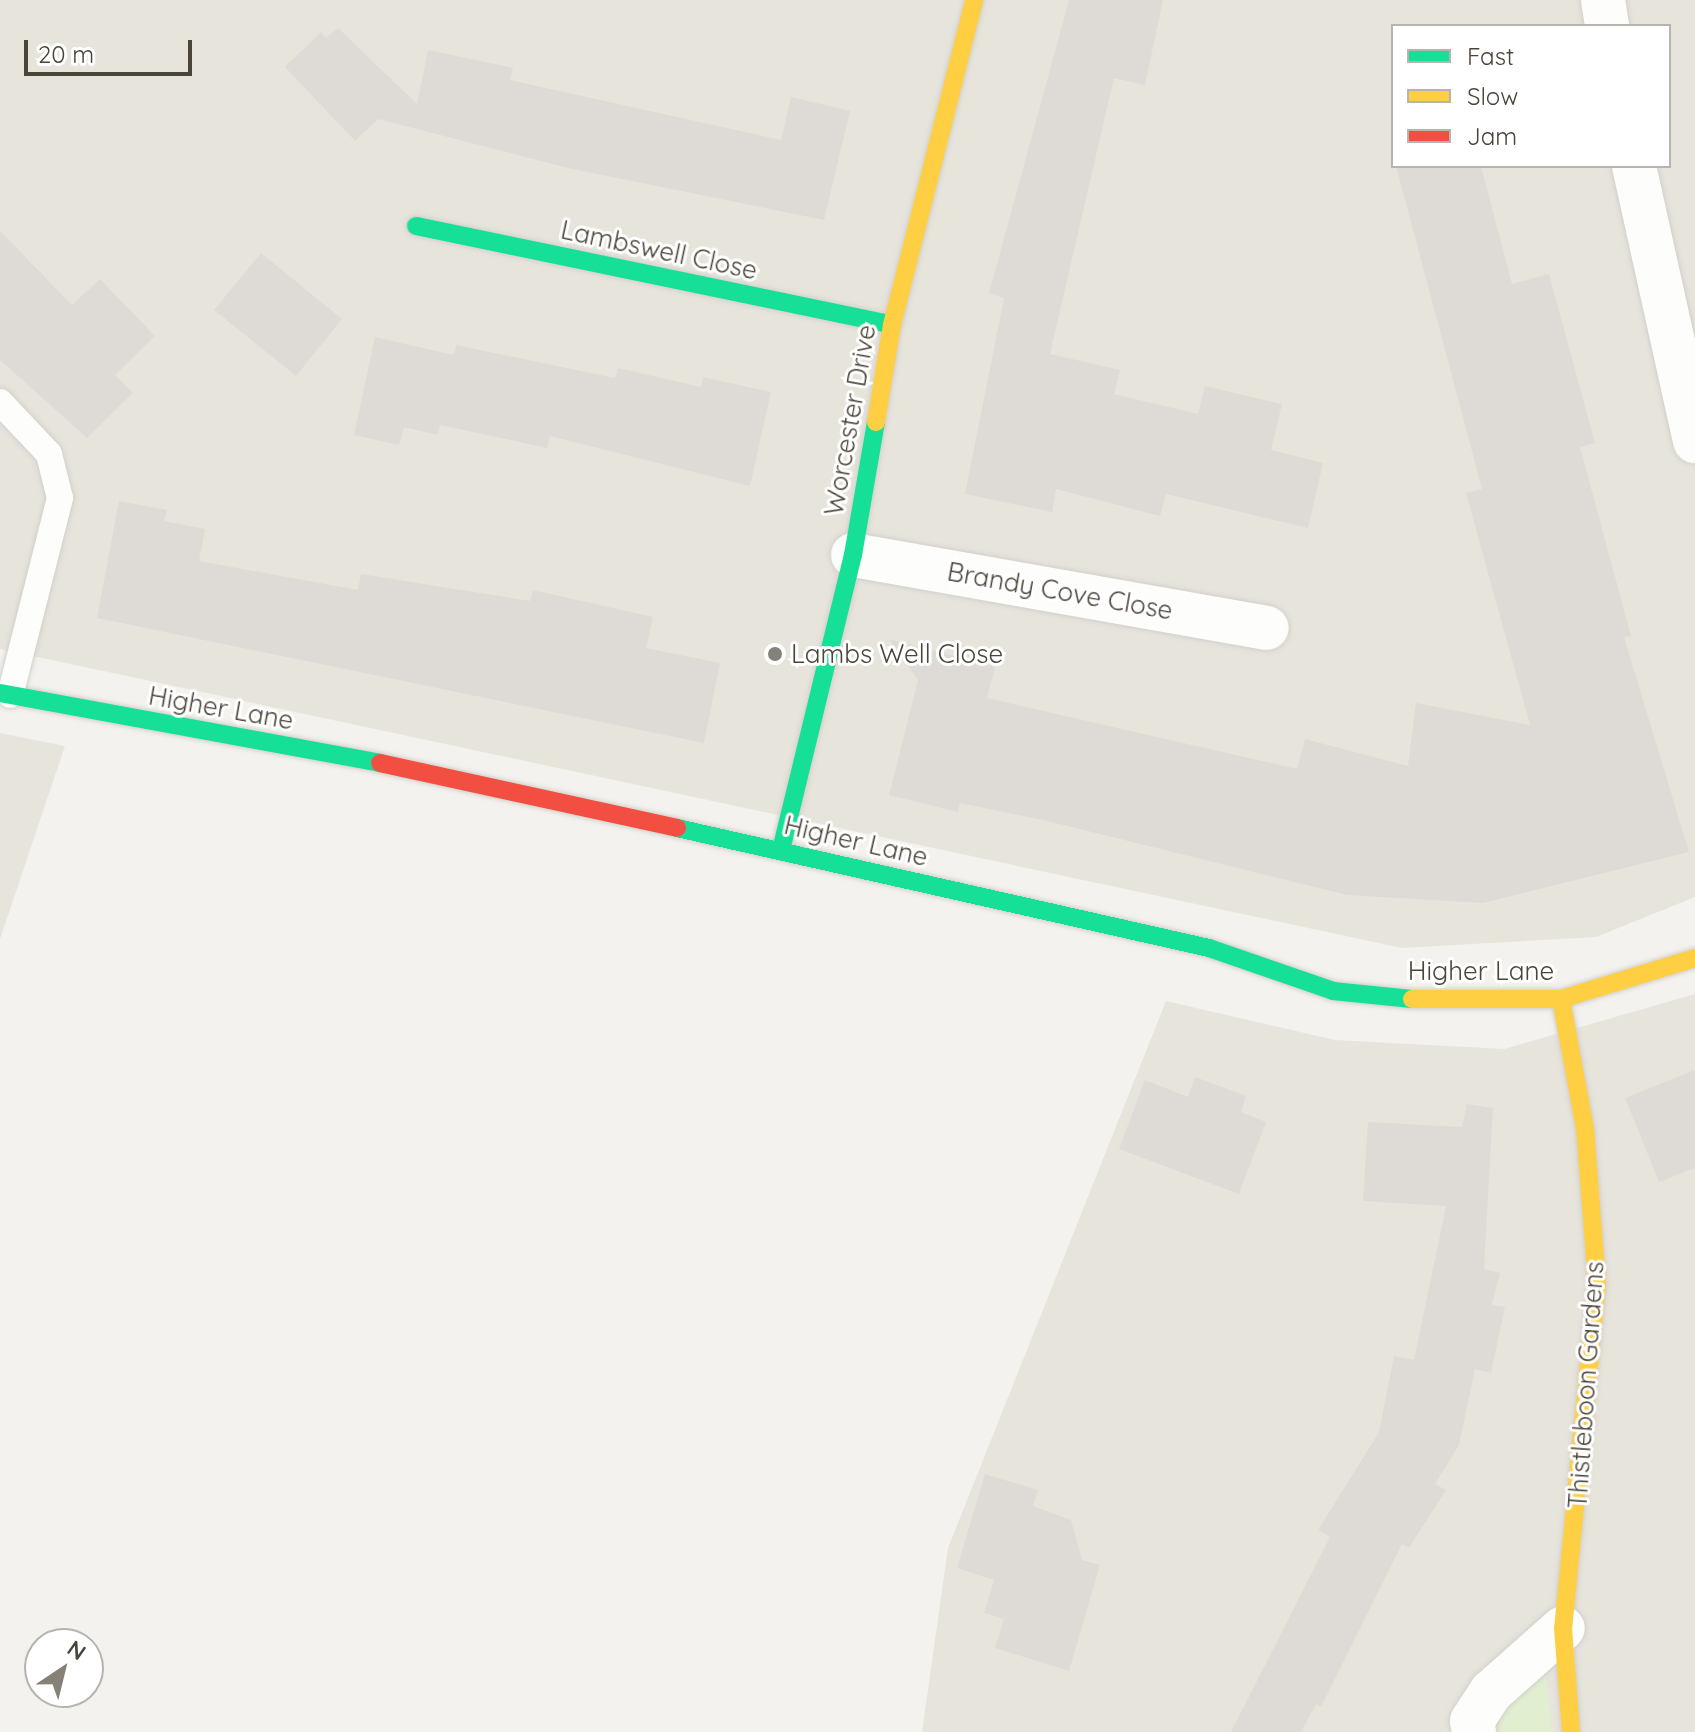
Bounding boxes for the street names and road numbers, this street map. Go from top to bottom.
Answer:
street label: Lambswell Close [558,214,760,286]
street label: Worcester Drive [818,322,882,518]
street label: Brandy Cove Close [945,556,1175,626]
street label: Higher Lane [146,680,296,736]
street label: Higher Lane [781,809,931,873]
street label: Higher Lane [1408,955,1554,987]
street label: Thistleboon Gardens [1562,1260,1610,1510]

